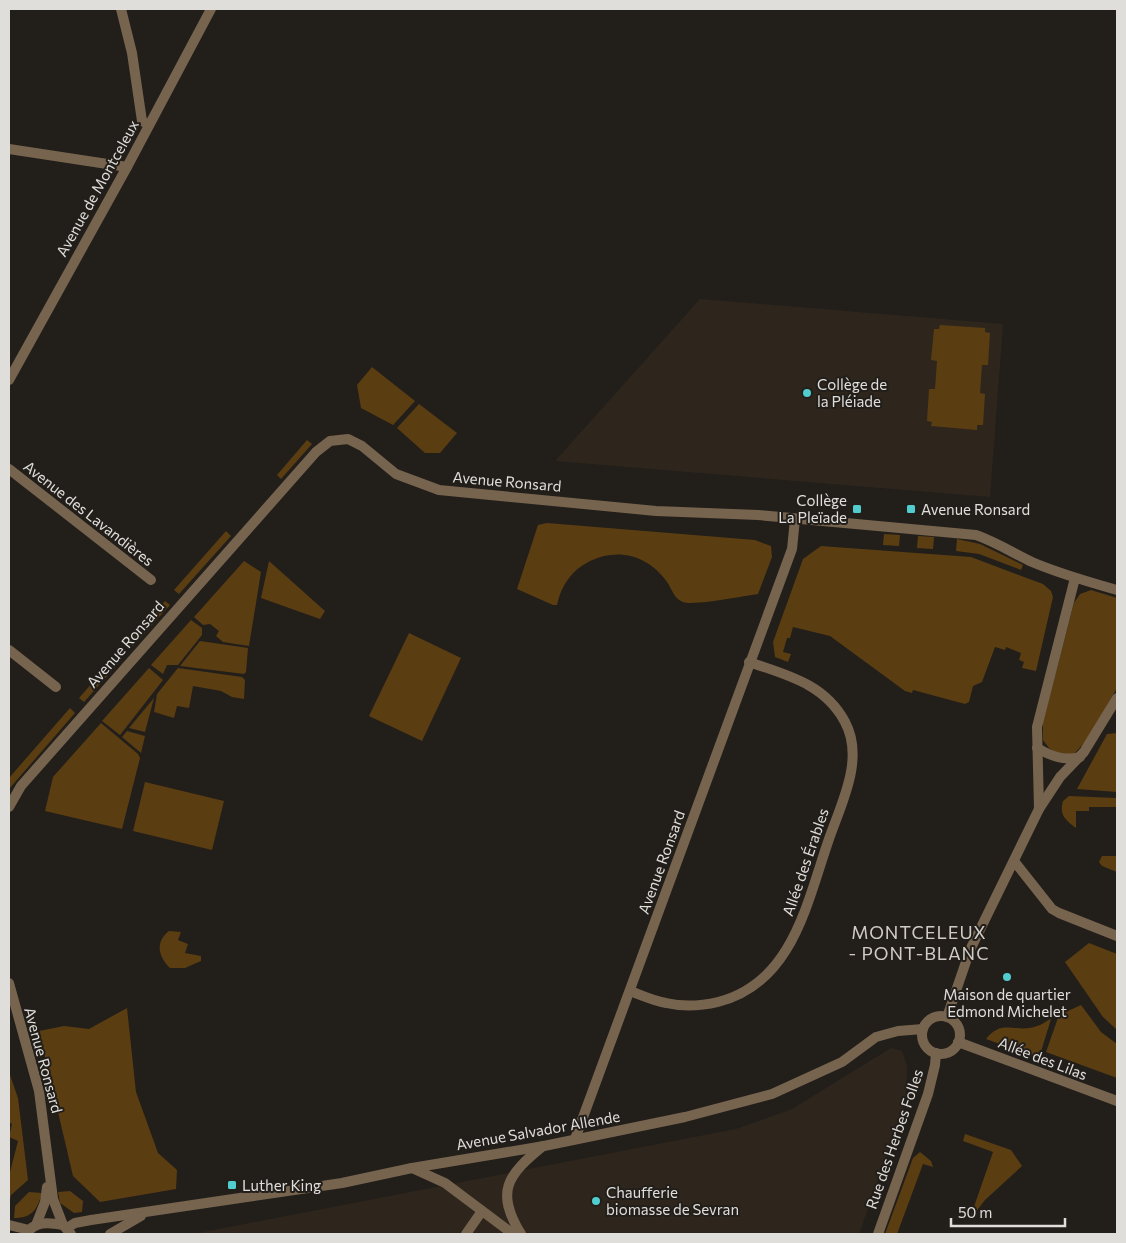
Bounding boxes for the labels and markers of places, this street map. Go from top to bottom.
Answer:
place label: Collège de la Pléiade [817,375,887,410]
marker: Collège de la Pléiade [801,387,813,399]
place label: Collège La Pleïade [778,491,847,526]
place label: Avenue Ronsard [921,500,1030,518]
marker: Collège La Pleïade [851,503,863,515]
marker: Avenue Ronsard [905,503,917,515]
marker: Maison de quartier Edmond Michelet [1001,971,1013,983]
place label: Maison de quartier Edmond Michelet [943,985,1071,1020]
place label: Luther King [242,1176,321,1194]
marker: Luther King [226,1179,238,1191]
place label: Chaufferie biomasse de Sevran [606,1183,739,1218]
marker: Chaufferie biomasse de Sevran [590,1195,602,1207]

